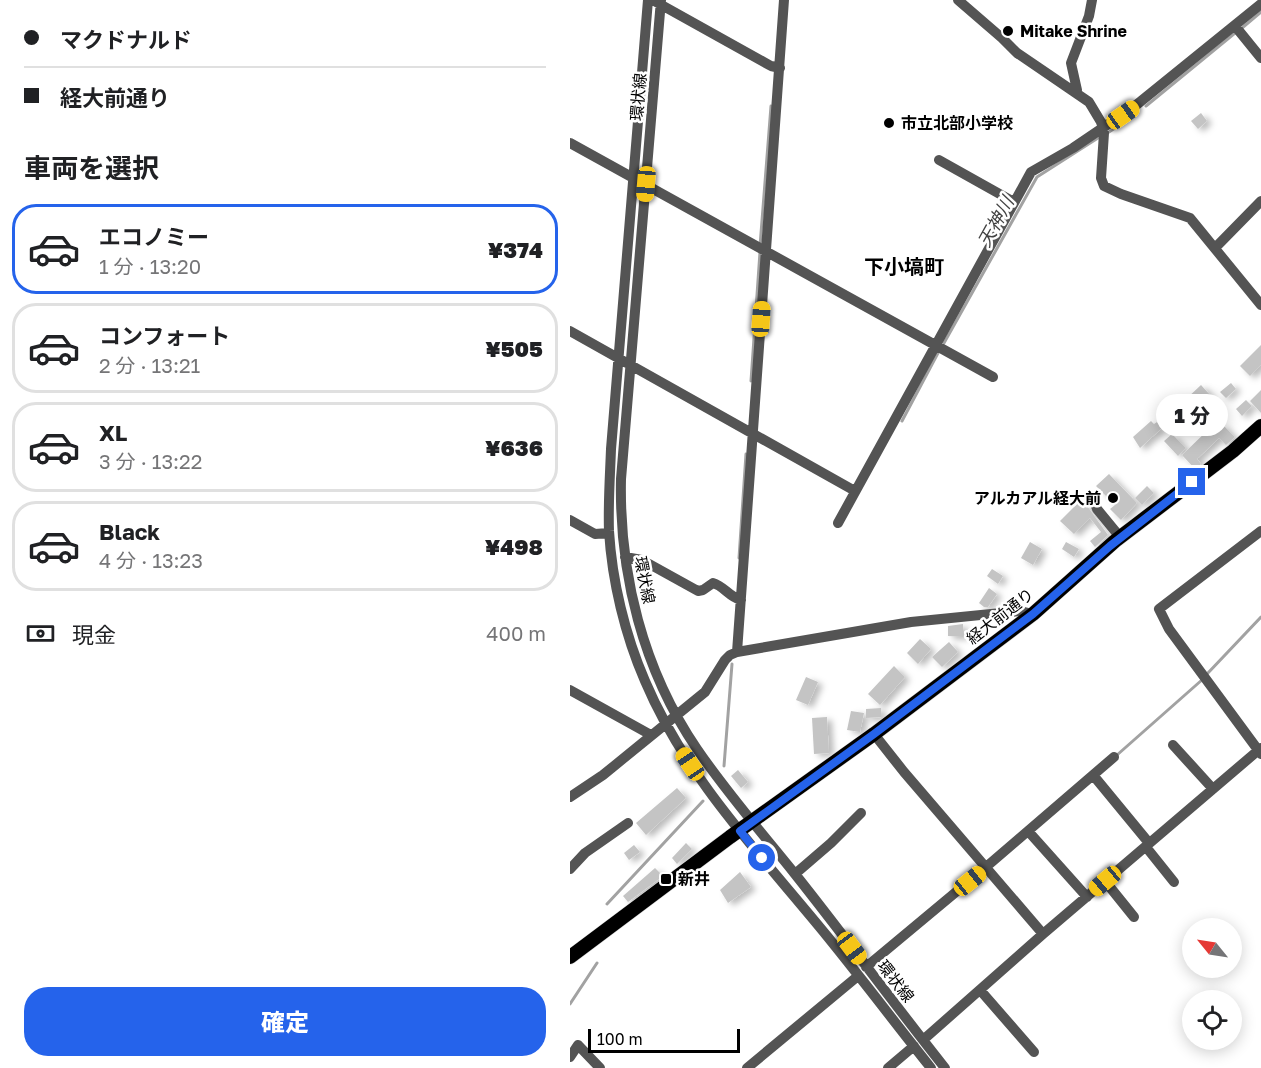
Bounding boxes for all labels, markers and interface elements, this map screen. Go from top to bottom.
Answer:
place label: Mitake Shrine [1020,21,1127,41]
marker: Mitake Shrine [1001,24,1015,38]
text: マクドナルド [60,26,192,53]
street label: 環状線 [626,72,650,122]
text: 経大前通り [60,84,170,111]
car [1103,97,1143,133]
place label: 市立北部小学校 [901,113,1013,133]
marker: 市立北部小学校 [882,116,896,130]
text: 車両を選択 [24,152,159,184]
car [635,165,657,203]
water label: 天神川 [972,191,1019,250]
icon: car [27,222,81,276]
text: エコノミー [99,223,209,250]
text: ¥374 [488,236,543,263]
text: 1 分 · 13:20 [99,254,201,278]
district label: 下小塙町 [864,254,944,278]
car [751,300,771,338]
icon: car [27,321,81,375]
text: コンフォート [99,322,230,349]
text: ¥505 [485,335,543,362]
text: 2 分 · 13:21 [99,353,200,377]
callout: 1 分 [1156,395,1228,437]
text: 1 分 [1174,403,1210,427]
text: XL [99,419,127,446]
icon: car [27,420,81,474]
text: ¥636 [485,434,543,461]
text: 3 分 · 13:22 [99,449,202,473]
route end [1178,468,1205,495]
place label: アルカアル経大前 [974,488,1101,508]
marker: アルカアル経大前 [1106,491,1120,505]
text: Black [99,518,160,545]
icon: car [27,519,81,573]
text: ¥498 [485,533,543,560]
text: 4 分 · 13:23 [99,548,203,572]
street label: 環状線 [631,555,659,605]
street label: 経大前通り [962,583,1038,649]
icon: cash [24,617,57,650]
text: 現金 [72,621,116,648]
text: 400 m [486,621,546,645]
car [672,744,708,784]
route start [748,844,775,871]
car [950,863,990,899]
car [1085,863,1125,899]
place label: 新井 [678,869,710,889]
marker: 新井 [659,872,673,886]
north arrow [1182,918,1242,978]
map controls [1182,918,1242,1050]
car [834,928,870,968]
street label: 環状線 [873,956,919,1006]
button: 確定 [24,987,546,1056]
button: locate [1182,990,1242,1050]
scale bar [588,1026,740,1054]
text: 100 m [597,1029,643,1049]

